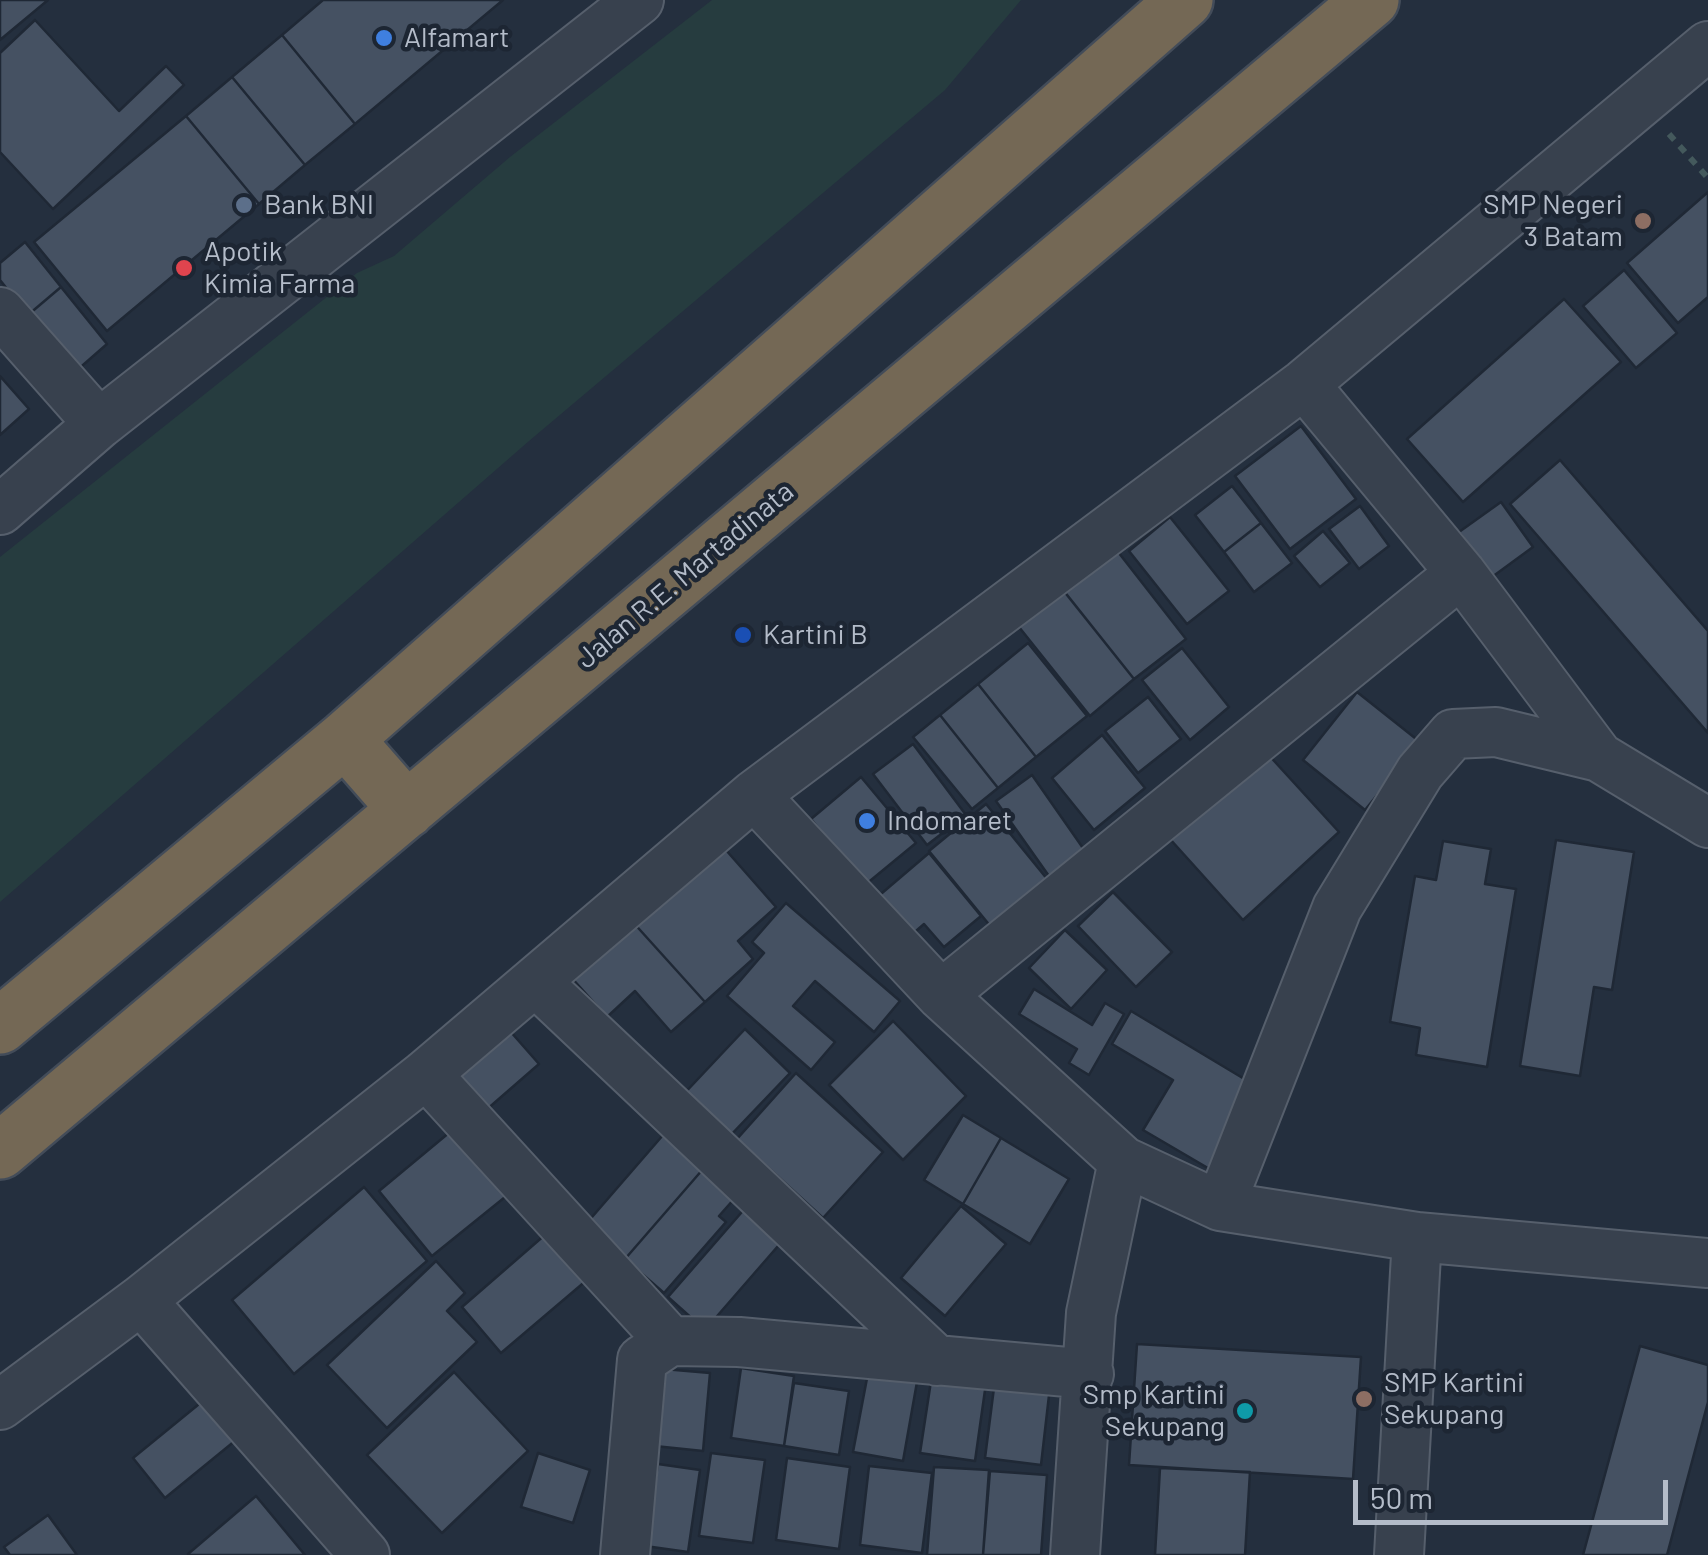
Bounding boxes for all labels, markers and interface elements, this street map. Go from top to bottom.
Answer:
place label: Alfamart [404,21,509,55]
marker: Alfamart [373,27,395,49]
place label: Bank BNI [264,188,374,222]
place label: SMP Negeri 3 Batam [1483,188,1623,254]
marker: Bank BNI [233,194,255,216]
marker: SMP Negeri 3 Batam [1632,210,1654,232]
place label: Apotik Kimia Farma [204,235,355,301]
marker: Apotik Kimia Farma [173,257,195,279]
street label: Jalan R.E. Martadinata [570,474,800,676]
place label: Kartini B [763,618,868,652]
marker: Kartini B [732,624,754,646]
place label: Indomaret [887,804,1012,838]
marker: Indomaret [856,810,878,832]
place label: SMP Kartini Sekupang [1384,1366,1524,1432]
place label: Smp Kartini Sekupang [1083,1378,1225,1444]
marker: SMP Kartini Sekupang [1353,1388,1375,1410]
marker: Smp Kartini Sekupang [1234,1400,1256,1422]
scale bar [1358,1460,1673,1522]
text: 50 m [1370,1479,1433,1515]

